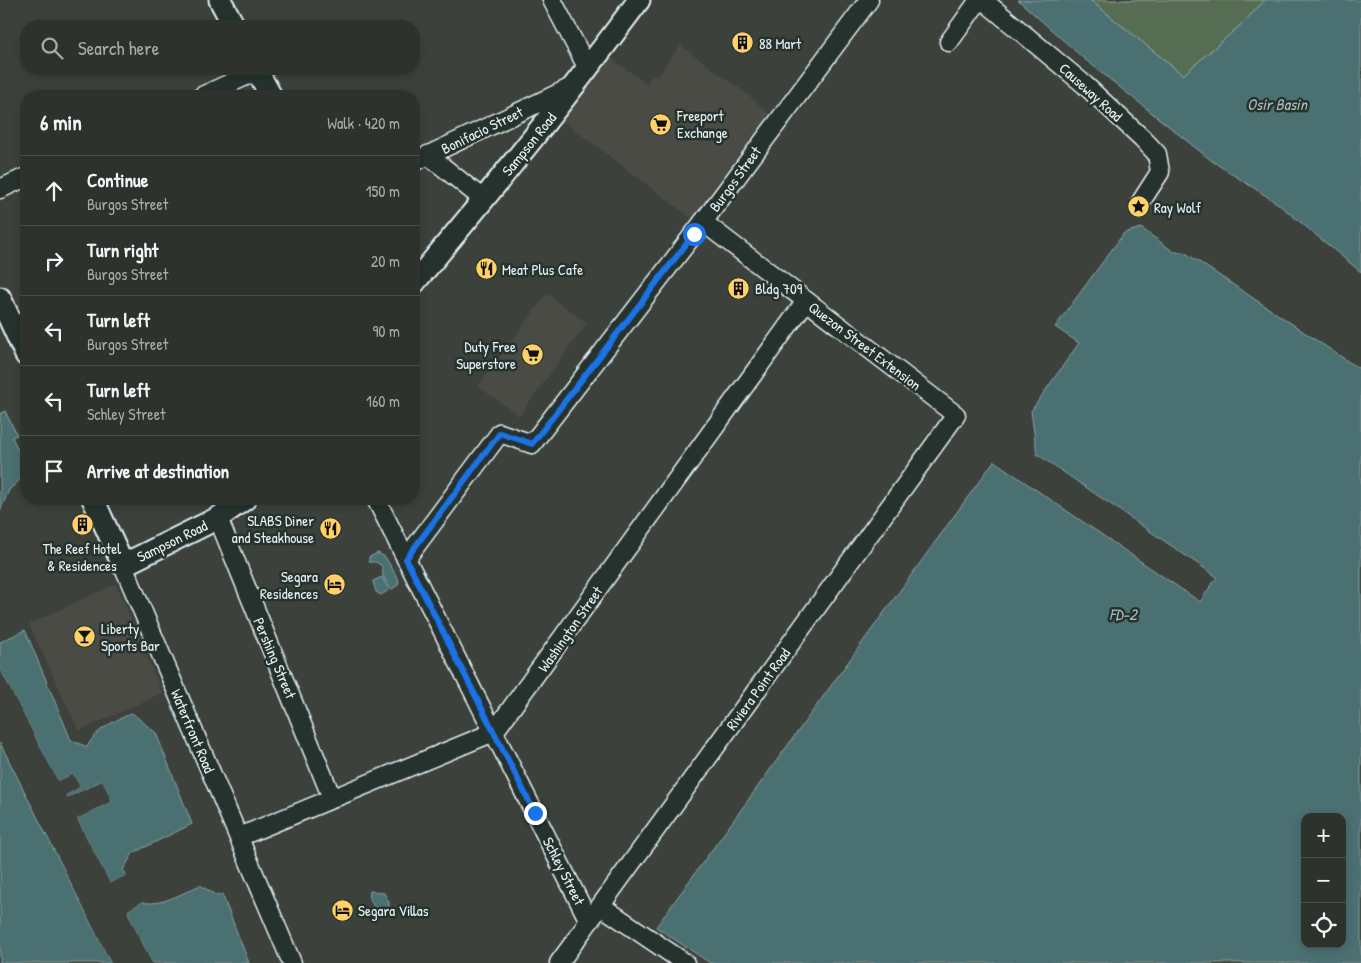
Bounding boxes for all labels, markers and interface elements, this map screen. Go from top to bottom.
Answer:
search box [20,20,420,75]
building icon: 88 Mart [731,31,755,55]
place label: 88 Mart [759,33,802,54]
icon: search [38,34,66,62]
text: Search here [78,35,159,61]
street label: Causeway Road [1055,58,1128,126]
water label: Osir Basin [1247,93,1309,115]
street label: Bonifacio Street [438,101,527,159]
place label: Freeport Exchange [676,105,728,143]
text: 6 min [40,108,82,137]
street label: Sampson Road [497,108,561,180]
text: Walk · 420 m [327,112,400,134]
supermarket icon: Freeport Exchange [649,112,673,136]
street label: Burgos Street [704,141,766,216]
text: Continue [87,167,148,193]
icon: ahead [40,177,68,205]
text: 150 m [366,180,400,202]
text: Burgos Street [87,193,168,215]
place icon: Ray Wolf [1126,195,1150,219]
place label: Ray Wolf [1154,197,1202,218]
route start [683,223,706,246]
text: Turn right [87,237,158,263]
icon: right [40,247,68,275]
text: 20 m [371,250,400,272]
restaurant icon: Meat Plus Cafe [474,257,498,281]
place label: Meat Plus Cafe [502,259,583,280]
text: Burgos Street [87,263,168,285]
building icon: Bldg 709 [727,276,751,300]
place label: Bldg 709 [755,278,803,299]
street label: Quezon Street Extension [804,297,926,395]
text: Turn left [87,307,150,333]
icon: left [40,317,68,345]
text: 90 m [372,320,400,342]
text: Burgos Street [87,333,168,355]
place label: Duty Free Superstore [456,336,516,374]
supermarket icon: Duty Free Superstore [520,343,544,367]
text: Turn left [87,377,150,403]
icon: left [40,387,68,415]
text: 160 m [366,390,400,412]
text: Schley Street [87,403,166,425]
icon: arrive [40,457,68,485]
text: Arrive at destination [87,458,229,484]
place label: SLABS Diner and Steakhouse [232,510,314,548]
building icon: The Reef Hotel & Residences [70,513,94,537]
street label: Sampson Road [133,515,211,567]
restaurant icon: SLABS Diner and Steakhouse [318,517,342,541]
place label: The Reef Hotel & Residences [43,538,121,576]
place label: Segara Residences [260,566,318,604]
hotel icon: Segara Residences [322,573,346,597]
street label: Washington Street [533,581,608,676]
water label: FD-2 [1109,603,1138,625]
street label: Pershing Street [248,614,302,703]
place label: Liberty Sports Bar [101,618,160,656]
bar icon: Liberty Sports Bar [73,625,97,649]
street label: Riviera Point Road [721,643,795,734]
street label: Waterfront Road [166,686,220,776]
route end [524,802,547,825]
map controls [1301,813,1346,948]
button: + [1301,813,1346,858]
street label: Schley Street [538,833,590,909]
button: − [1301,858,1346,903]
hotel icon: Segara Villas [330,898,354,922]
place label: Segara Villas [358,900,429,921]
button: locate [1301,903,1346,948]

